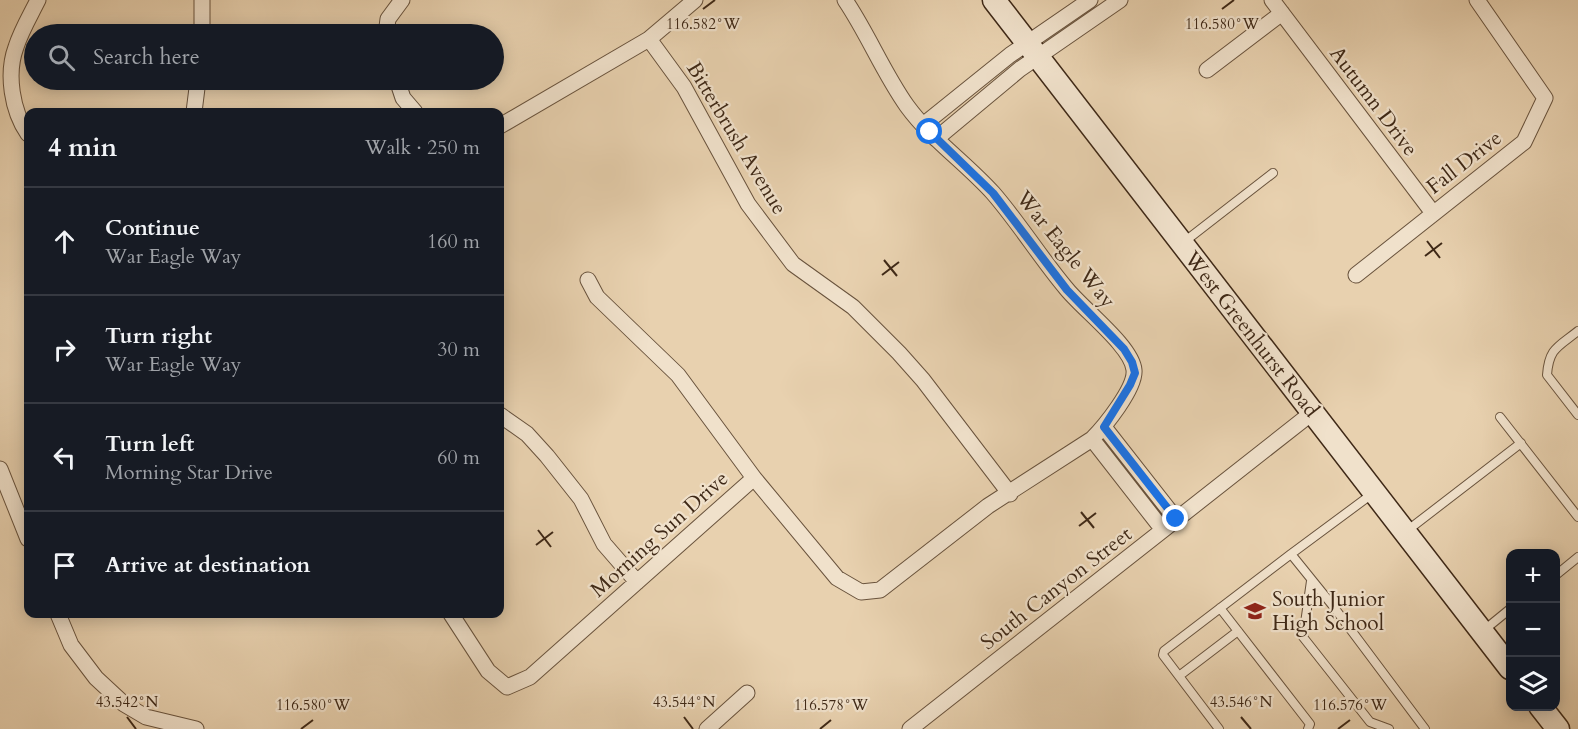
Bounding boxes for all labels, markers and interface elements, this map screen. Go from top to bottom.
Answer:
text: 116.582°W [666,14,741,34]
text: 116.580°W [1185,14,1260,34]
search box [24,24,504,90]
street label: Autumn Drive [1323,40,1425,162]
icon: search [45,41,78,74]
text: Search here [93,42,200,72]
street label: Bitterbrush Avenue [679,56,794,220]
route start [916,118,942,144]
street label: Fall Drive [1421,124,1508,201]
text: 4 min [48,130,117,165]
text: Walk · 250 m [365,134,480,161]
street label: War Eagle Way [1009,184,1122,314]
text: Continue [105,213,200,243]
icon: ahead [48,225,81,258]
text: 160 m [427,228,480,255]
text: War Eagle Way [105,243,241,270]
street label: West Greenhurst Road [1177,244,1326,423]
text: Turn right [105,321,212,351]
icon: right [48,333,81,366]
text: 30 m [437,336,480,363]
text: War Eagle Way [105,351,241,378]
text: Turn left [105,429,194,459]
icon: left [48,441,81,474]
text: 60 m [437,444,480,471]
text: Morning Star Drive [105,459,273,486]
street label: Morning Sun Drive [584,465,735,604]
route end [1162,505,1188,531]
street label: South Canyon Street [975,520,1138,657]
icon: arrive [48,549,81,582]
map controls [1506,549,1560,711]
button: + [1506,549,1560,603]
text: Arrive at destination [105,550,310,580]
place label: South Junior High School [1272,585,1385,638]
school or university icon: South Junior High School [1243,599,1267,623]
button: − [1506,603,1560,657]
button: layers [1506,657,1560,711]
text: 43.542°N [96,692,159,712]
text: 43.544°N [653,692,716,712]
text: 43.546°N [1210,692,1273,712]
text: 116.580°W [276,695,351,715]
text: 116.578°W [794,695,869,715]
text: 116.576°W [1313,695,1388,715]

